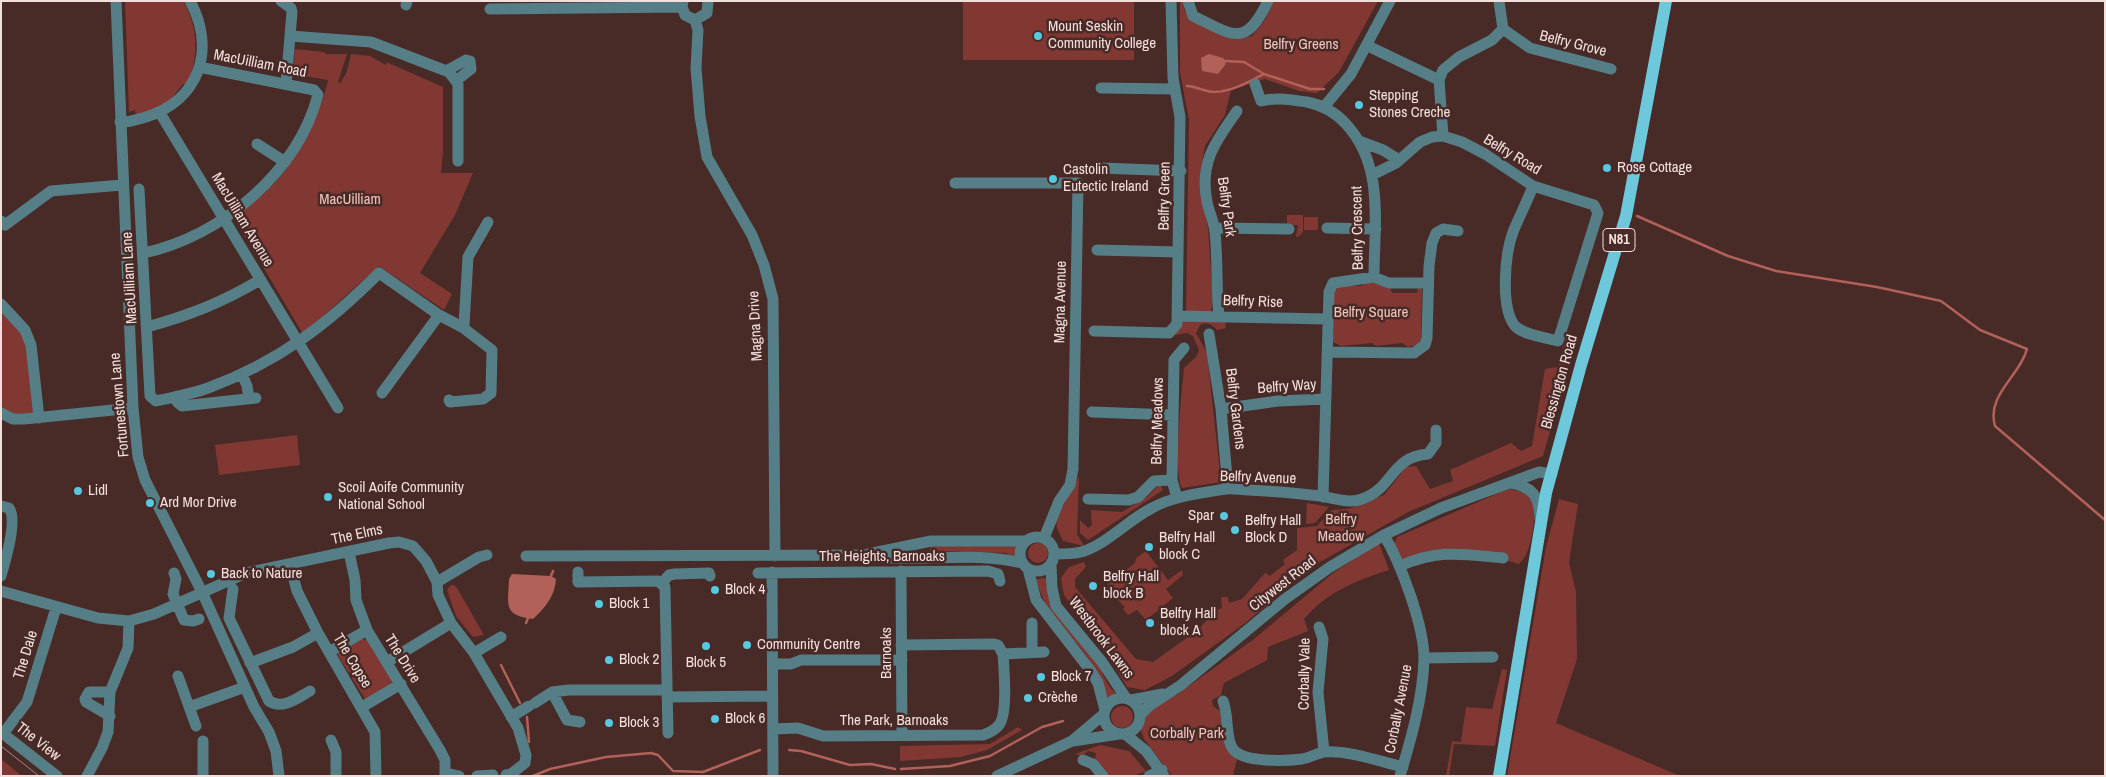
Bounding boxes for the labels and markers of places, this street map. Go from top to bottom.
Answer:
place label: Mount Seskin Community College [1048,18,1156,53]
marker: Mount Seskin Community College [1032,30,1044,42]
place label: Stepping Stones Creche [1369,87,1450,122]
marker: Stepping Stones Creche [1353,99,1365,111]
place label: Rose Cottage [1617,159,1692,177]
place label: Castolin Eutectic Ireland [1063,161,1148,196]
marker: Rose Cottage [1601,162,1613,174]
marker: Castolin Eutectic Ireland [1047,173,1059,185]
place label: Scoil Aoife Community National School [338,479,464,514]
place label: Lidl [88,482,108,500]
marker: Lidl [72,485,84,497]
marker: Scoil Aoife Community National School [322,491,334,503]
place label: Ard Mor Drive [160,494,237,512]
marker: Ard Mor Drive [144,497,156,509]
place label: Spar [1188,507,1214,525]
marker: Spar [1218,510,1230,522]
place label: Belfry Hall Block D [1245,512,1301,547]
marker: Belfry Hall Block D [1229,524,1241,536]
place label: Belfry Hall block C [1159,529,1215,564]
marker: Belfry Hall block C [1143,541,1155,553]
place label: Back to Nature [221,565,302,583]
marker: Back to Nature [205,568,217,580]
place label: Belfry Hall block B [1103,568,1159,603]
marker: Belfry Hall block B [1087,580,1099,592]
place label: Block 4 [725,581,765,599]
marker: Block 4 [709,584,721,596]
place label: Block 1 [609,595,649,613]
marker: Block 1 [593,598,605,610]
place label: Belfry Hall block A [1160,605,1216,640]
marker: Belfry Hall block A [1144,617,1156,629]
place label: Community Centre [757,636,860,654]
marker: Community Centre [741,639,753,651]
marker: Block 5 [700,640,712,652]
place label: Block 2 [619,651,659,669]
marker: Block 2 [603,654,615,666]
place label: Block 5 [686,654,726,672]
place label: Block 7 [1051,668,1091,686]
marker: Block 7 [1035,671,1047,683]
place label: Crèche [1038,689,1078,707]
marker: Crèche [1022,692,1034,704]
place label: Block 6 [725,710,765,728]
marker: Block 6 [709,713,721,725]
place label: Block 3 [619,714,659,732]
marker: Block 3 [603,717,615,729]

